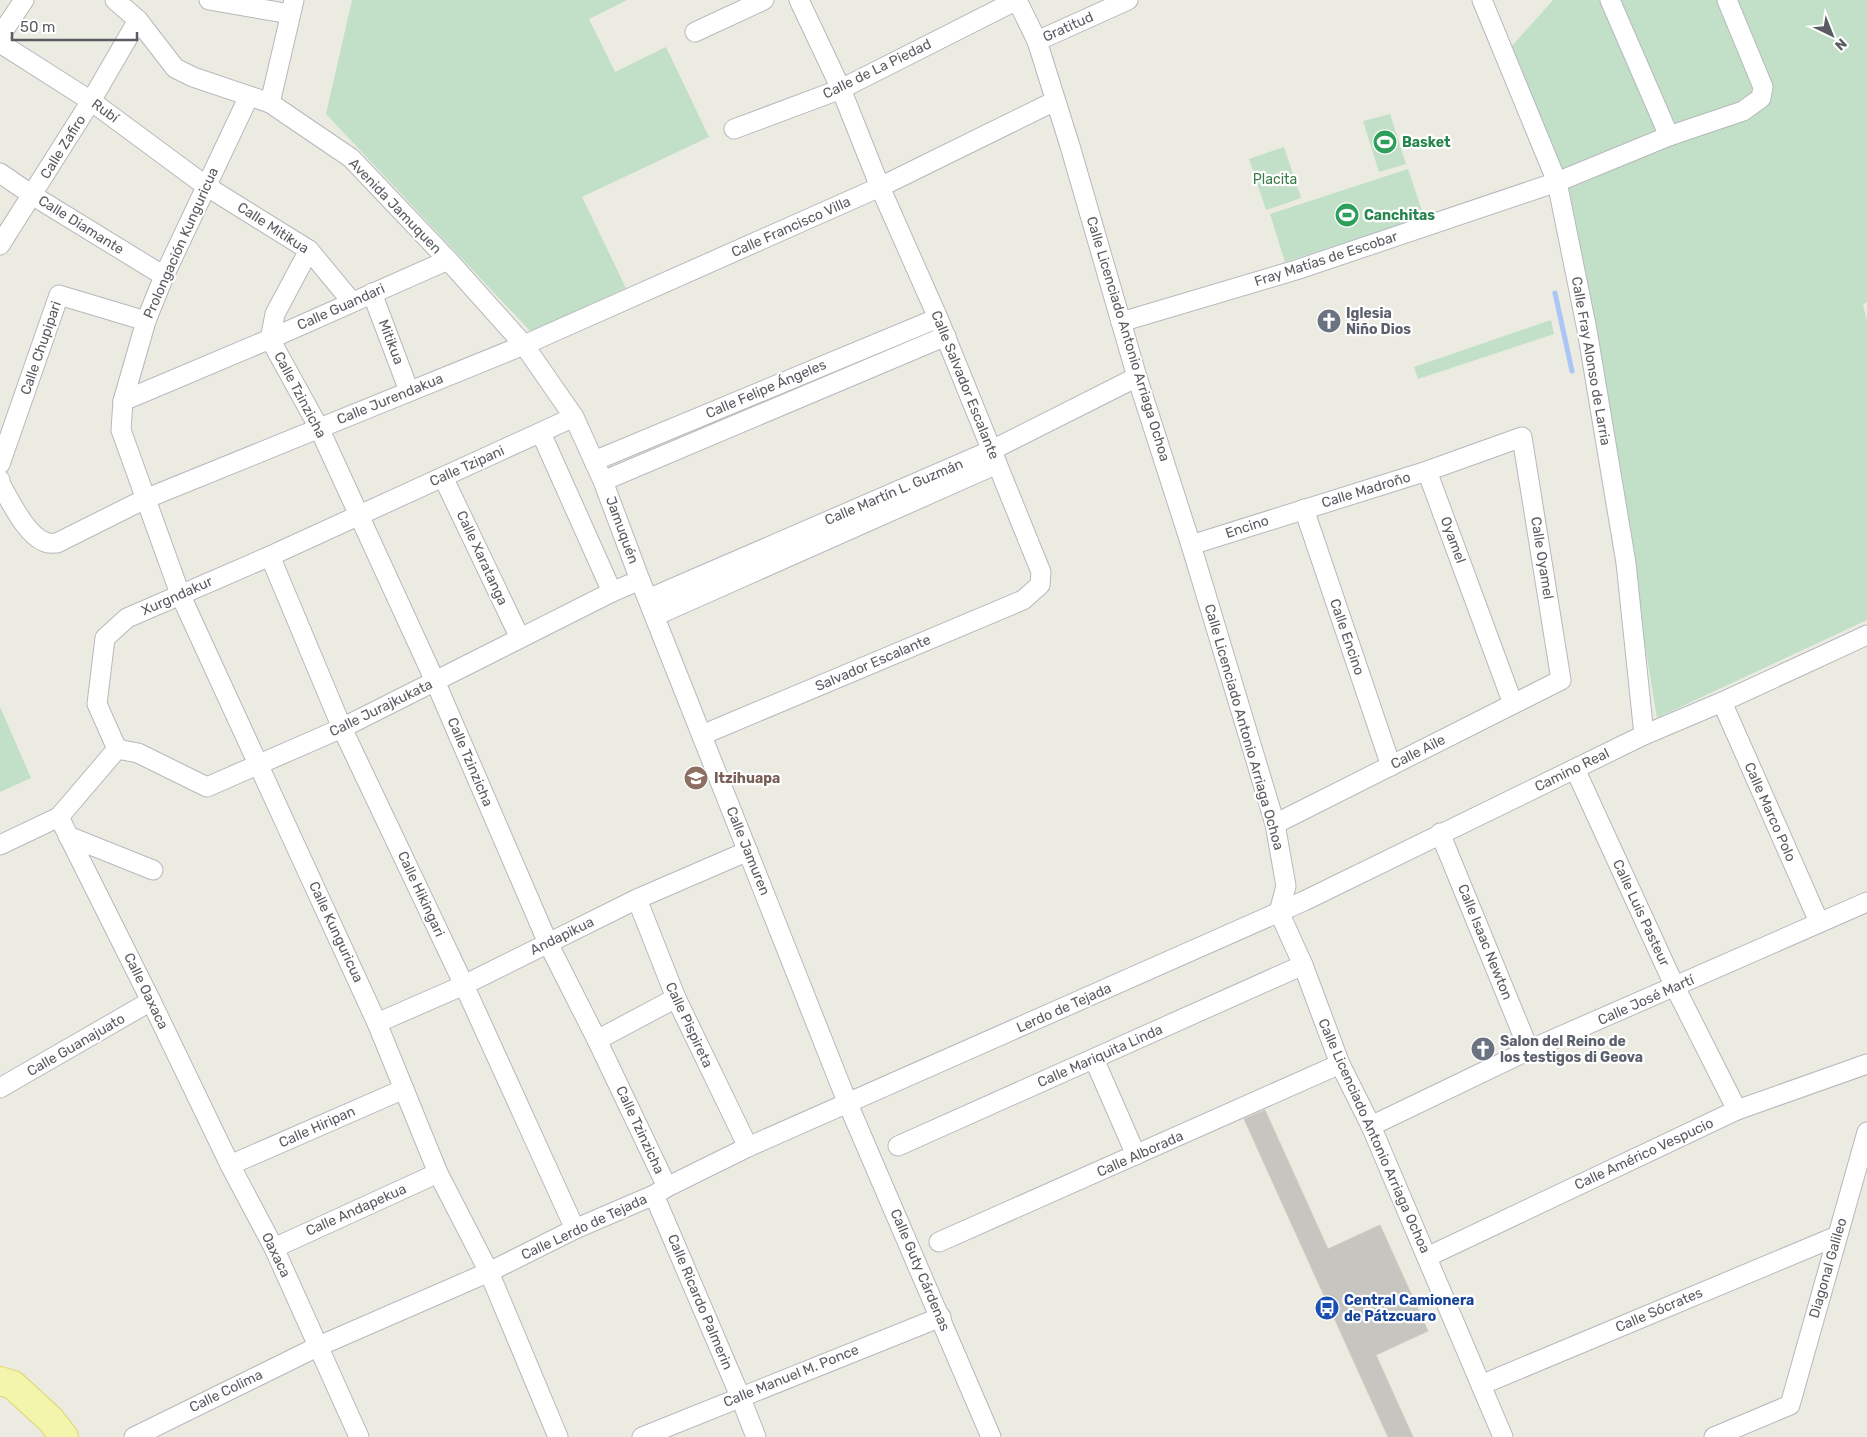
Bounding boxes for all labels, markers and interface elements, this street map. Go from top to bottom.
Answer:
street label: Gratitud [1040,8,1096,46]
scale bar [12,10,138,42]
north arrow [1807,10,1857,60]
text: 50 m [20,18,55,36]
text: N [1831,34,1850,54]
street label: Calle de La Piedad [820,35,934,103]
street label: Rubí [88,96,122,127]
street label: Calle Zafiro [37,112,89,182]
sports icon: Basket [1372,129,1398,155]
place label: Basket [1402,134,1451,151]
street label: Avenida Jamuquen [345,155,445,257]
street label: Prolongación Kunguricua [140,165,222,321]
park label: Placita [1253,171,1297,188]
street label: Calle Diamante [35,192,127,258]
street label: Calle Francisco Villa [729,193,853,261]
street label: Calle Mitikua [234,199,312,257]
sports icon: Canchitas [1334,202,1360,228]
place label: Canchitas [1364,207,1435,224]
street label: Calle Licenciado Antonio Arriaga Ochoa [1083,215,1173,463]
street label: Fray Matías de Escobar [1252,228,1401,290]
street label: Calle Fray Alonso de Larria [1568,275,1614,447]
street label: Calle Guandari [295,280,387,334]
street label: Calle Chupipari [17,299,65,397]
place label: Iglesia Niño Dios [1346,305,1411,338]
street label: Calle Salvador Escalante [927,308,1003,462]
church icon: Iglesia Niño Dios [1316,308,1342,334]
street label: Mitikua [375,317,407,367]
street label: Calle Tzinzicha [270,349,330,441]
street label: Calle Felipe Ángeles [703,355,829,422]
street label: Calle Jurendakua [334,370,446,428]
street label: Calle Tzipani [427,442,507,490]
street label: Calle Martín L. Guzmán [822,455,966,529]
street label: Calle Madroño [1320,468,1412,512]
street label: Jamuquén [602,494,642,566]
street label: Calle Xaratanga [453,508,511,608]
street label: Encino [1223,512,1271,542]
street label: Oyamel [1437,514,1469,566]
street label: Calle Oyamel [1527,515,1557,601]
street label: Xurgndakur [139,572,216,619]
street label: Calle Encino [1326,597,1368,677]
street label: Calle Licenciado Antonio Arriaga Ochoa [1201,602,1287,852]
street label: Salvador Escalante [813,631,933,695]
street label: Calle Jurajkukata [327,676,435,740]
street label: Calle Tzinzicha [444,715,496,809]
street label: Calle Aile [1388,731,1448,773]
street label: Camino Real [1532,745,1612,795]
street label: Calle Marco Polo [1741,760,1799,864]
school or university icon: Itzihuapa [683,765,709,791]
place label: Itzihuapa [714,770,780,787]
street label: Calle Jamuren [723,804,773,898]
street label: Calle Hikingari [394,849,448,939]
street label: Calle Luis Pasteur [1609,857,1673,970]
street label: Calle Kunguricua [305,879,367,985]
street label: Calle Isaac Newton [1454,882,1516,1002]
street label: Andapikua [527,913,597,959]
street label: Calle Oaxaca [120,950,172,1032]
street label: Calle José Martí [1595,971,1697,1029]
street label: Calle Pispireta [662,979,716,1071]
street label: Lerdo de Tejada [1014,980,1114,1036]
street label: Calle Guanajuato [24,1010,128,1080]
street label: Calle Licenciado Antonio Arriaga Ochoa [1314,1016,1434,1256]
street label: Calle Mariquita Linda [1035,1021,1165,1091]
place label: Salon del Reino de los testigos di Geova [1500,1033,1643,1066]
church icon: Salon del Reino de los testigos di Geova [1470,1036,1496,1062]
street label: Calle Tzinzicha [612,1083,668,1177]
street label: Calle Hiripan [276,1103,358,1151]
street label: Calle Américo Vespucio [1572,1114,1716,1194]
street label: Calle Alborada [1094,1127,1186,1181]
street label: Calle Andapekua [303,1180,409,1240]
street label: Calle Lerdo de Tejada [518,1190,650,1264]
street label: Calle Guty Cárdenas [887,1206,953,1334]
street label: Diagonal Galileo [1806,1216,1850,1320]
street label: Oaxaca [258,1230,294,1280]
street label: Calle Ricardo Palmerin [664,1232,736,1372]
street label: Calle Sócrates [1613,1284,1705,1336]
place label: Central Camionera de Pátzcuaro [1344,1292,1474,1325]
bus stop icon: Central Camionera de Pátzcuaro [1314,1295,1340,1321]
street label: Calle Manuel M. Ponce [721,1341,861,1411]
street label: Calle Colima [187,1366,265,1416]

